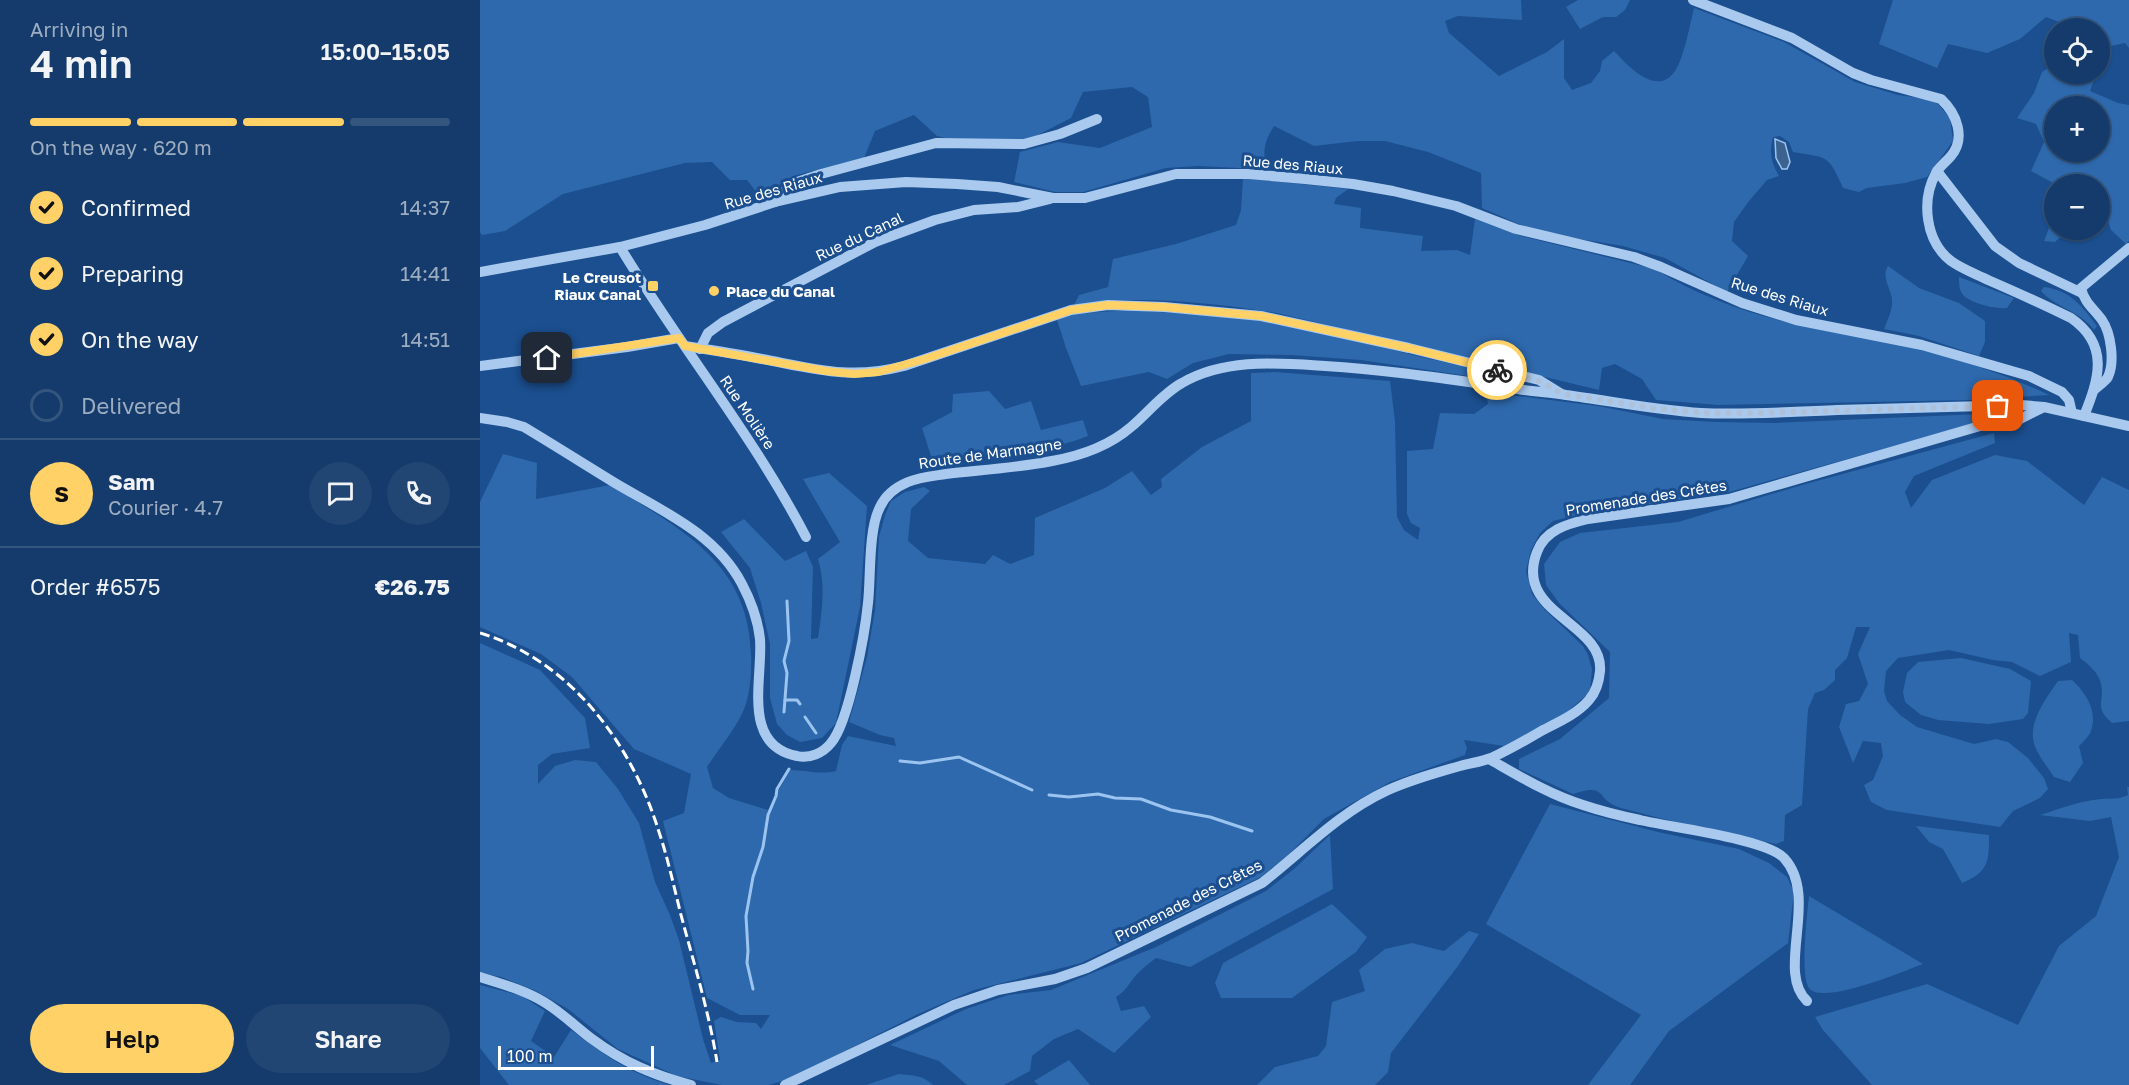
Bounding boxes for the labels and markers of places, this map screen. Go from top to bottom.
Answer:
place label: Le Creusot Riaux Canal [554,268,641,303]
marker: Le Creusot Riaux Canal [646,279,660,293]
place label: Place du Canal [726,282,835,300]
marker: Place du Canal [707,284,721,298]
pin [521,332,572,383]
pin [1972,380,2023,431]

